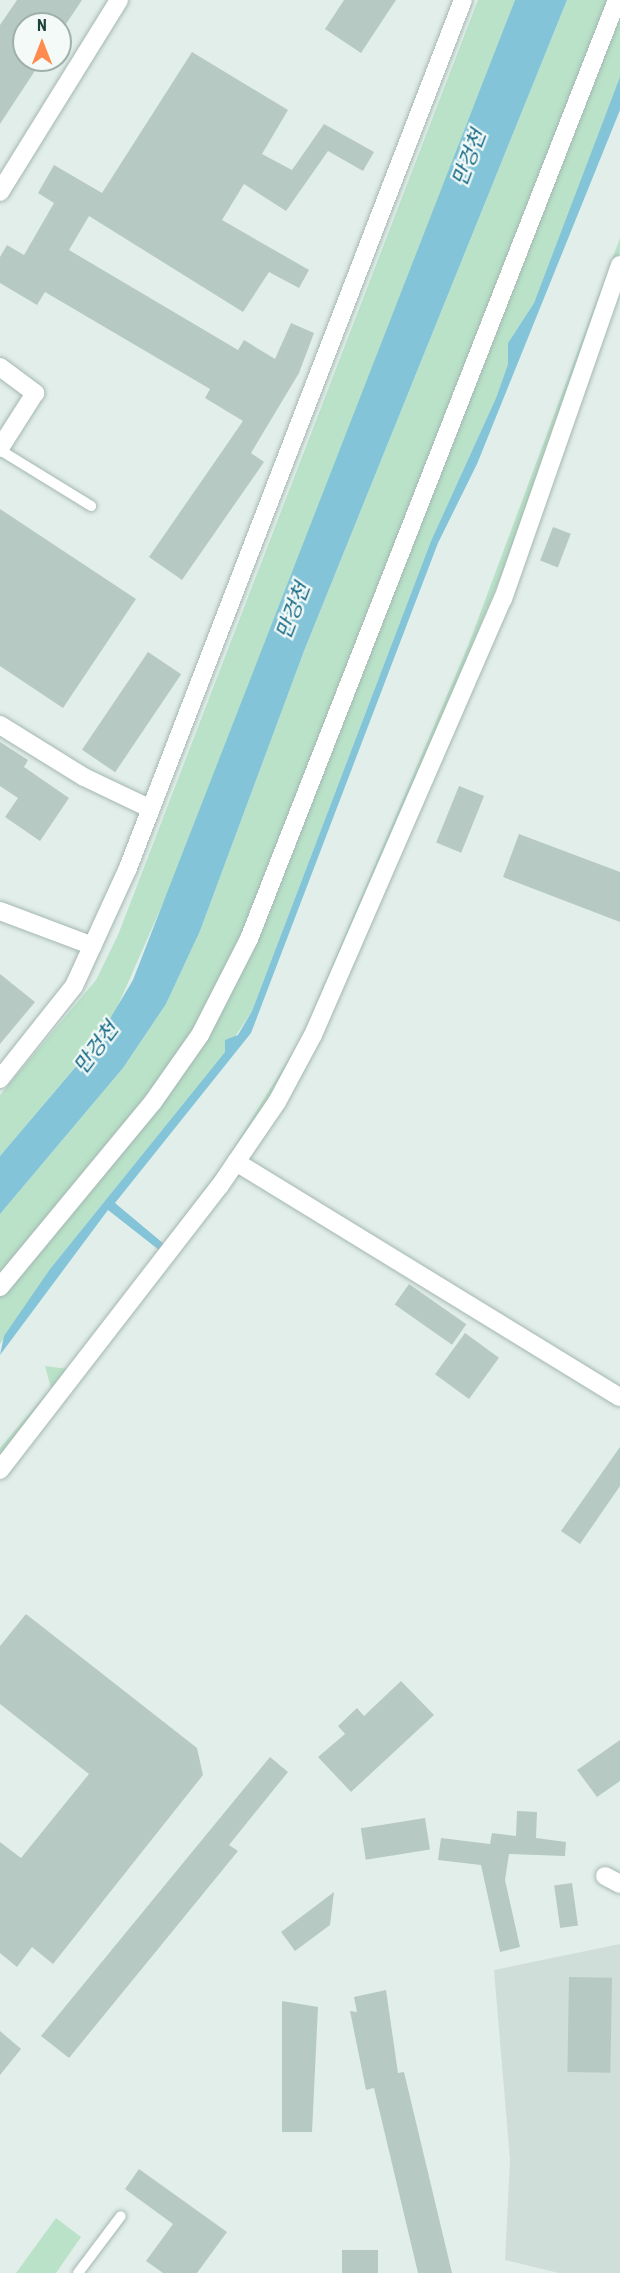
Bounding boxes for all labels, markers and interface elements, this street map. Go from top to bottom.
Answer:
north arrow [12,12,72,72]
text: N [37,16,47,35]
water label: 만겅천 [447,126,491,190]
water label: 만겅천 [271,579,315,643]
water label: 만겅천 [68,1017,124,1079]

